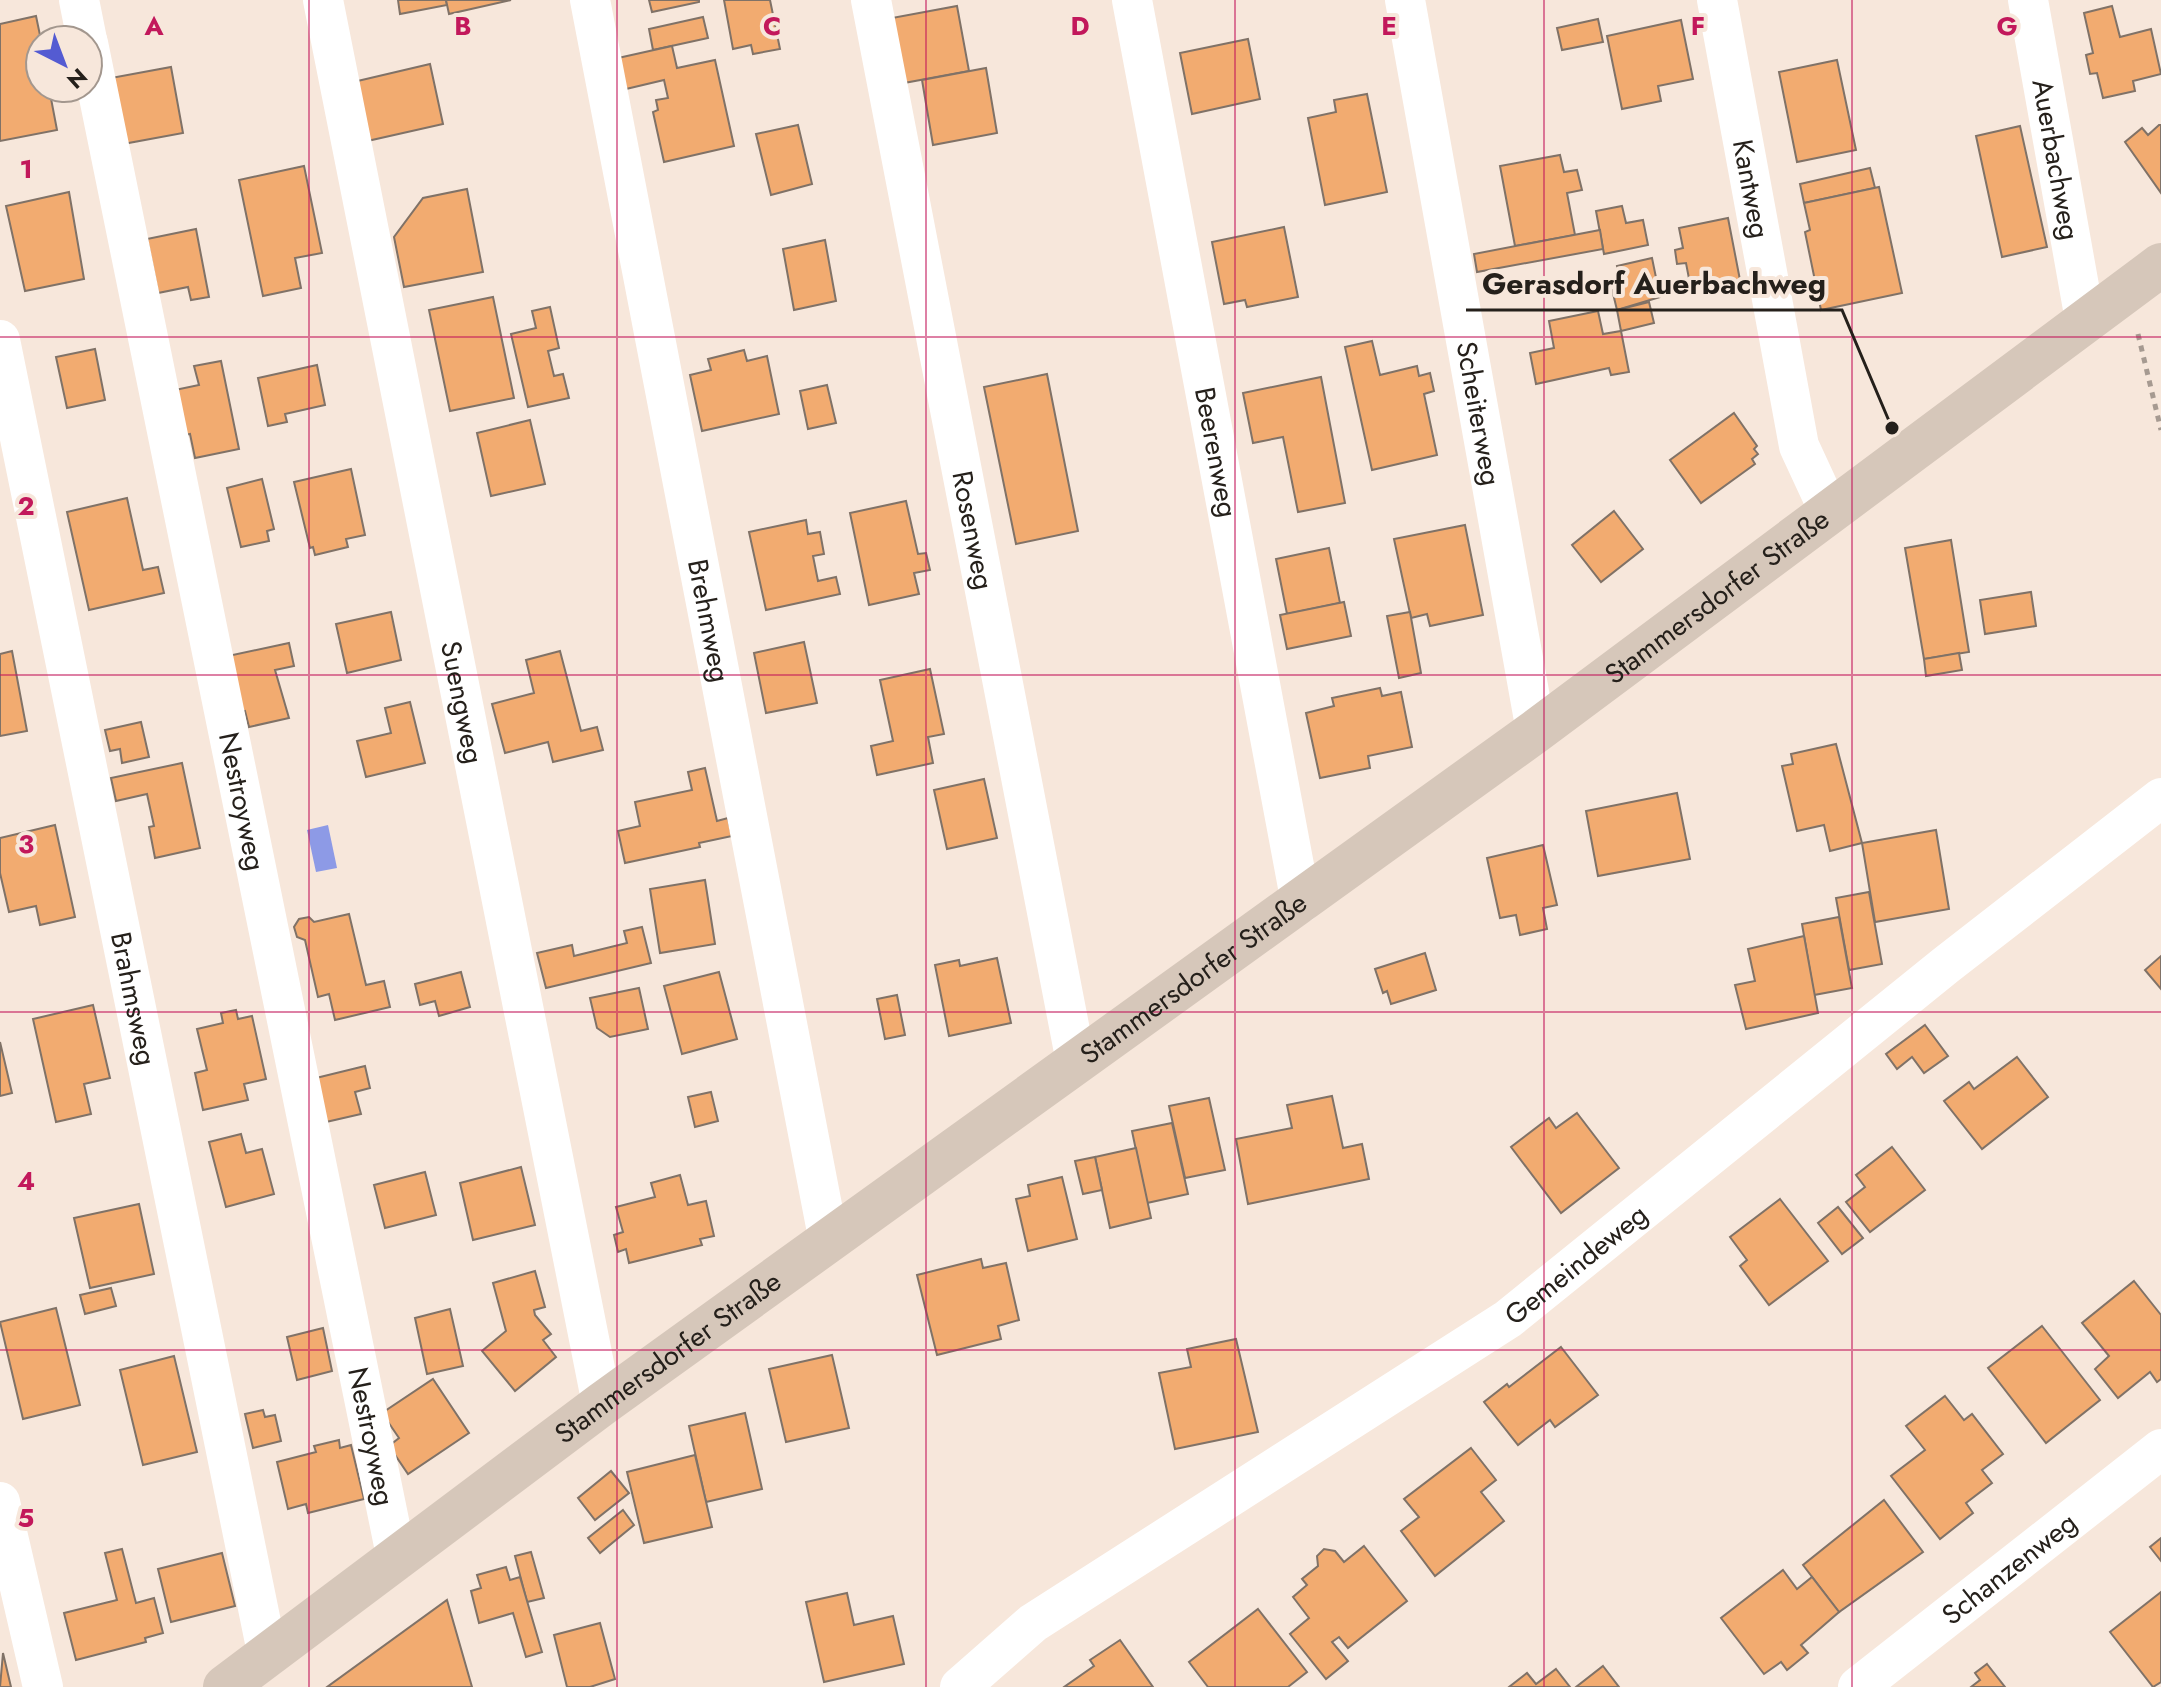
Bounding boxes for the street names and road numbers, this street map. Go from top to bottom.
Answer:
street label: Auerbachweg [2022,76,2091,243]
street label: Kantweg [1723,136,1781,242]
street label: Scheiterweg [1446,338,1512,489]
street label: Beerenweg [1184,384,1249,521]
street label: Rosenweg [942,467,1005,593]
street label: Stammersdorfer Straße [1596,499,1838,694]
street label: Brehmweg [678,556,741,686]
street label: Suengweg [430,637,495,767]
street label: Nestroyweg [208,729,277,874]
street label: Stammersdorfer Straße [1071,882,1315,1074]
street label: Brahmsweg [100,928,168,1069]
street label: Gemeindeweg [1495,1194,1656,1335]
street label: Stammersdorfer Straße [546,1261,789,1453]
street label: Nestroyweg [338,1364,406,1509]
street label: Schanzenweg [1933,1502,2085,1635]

